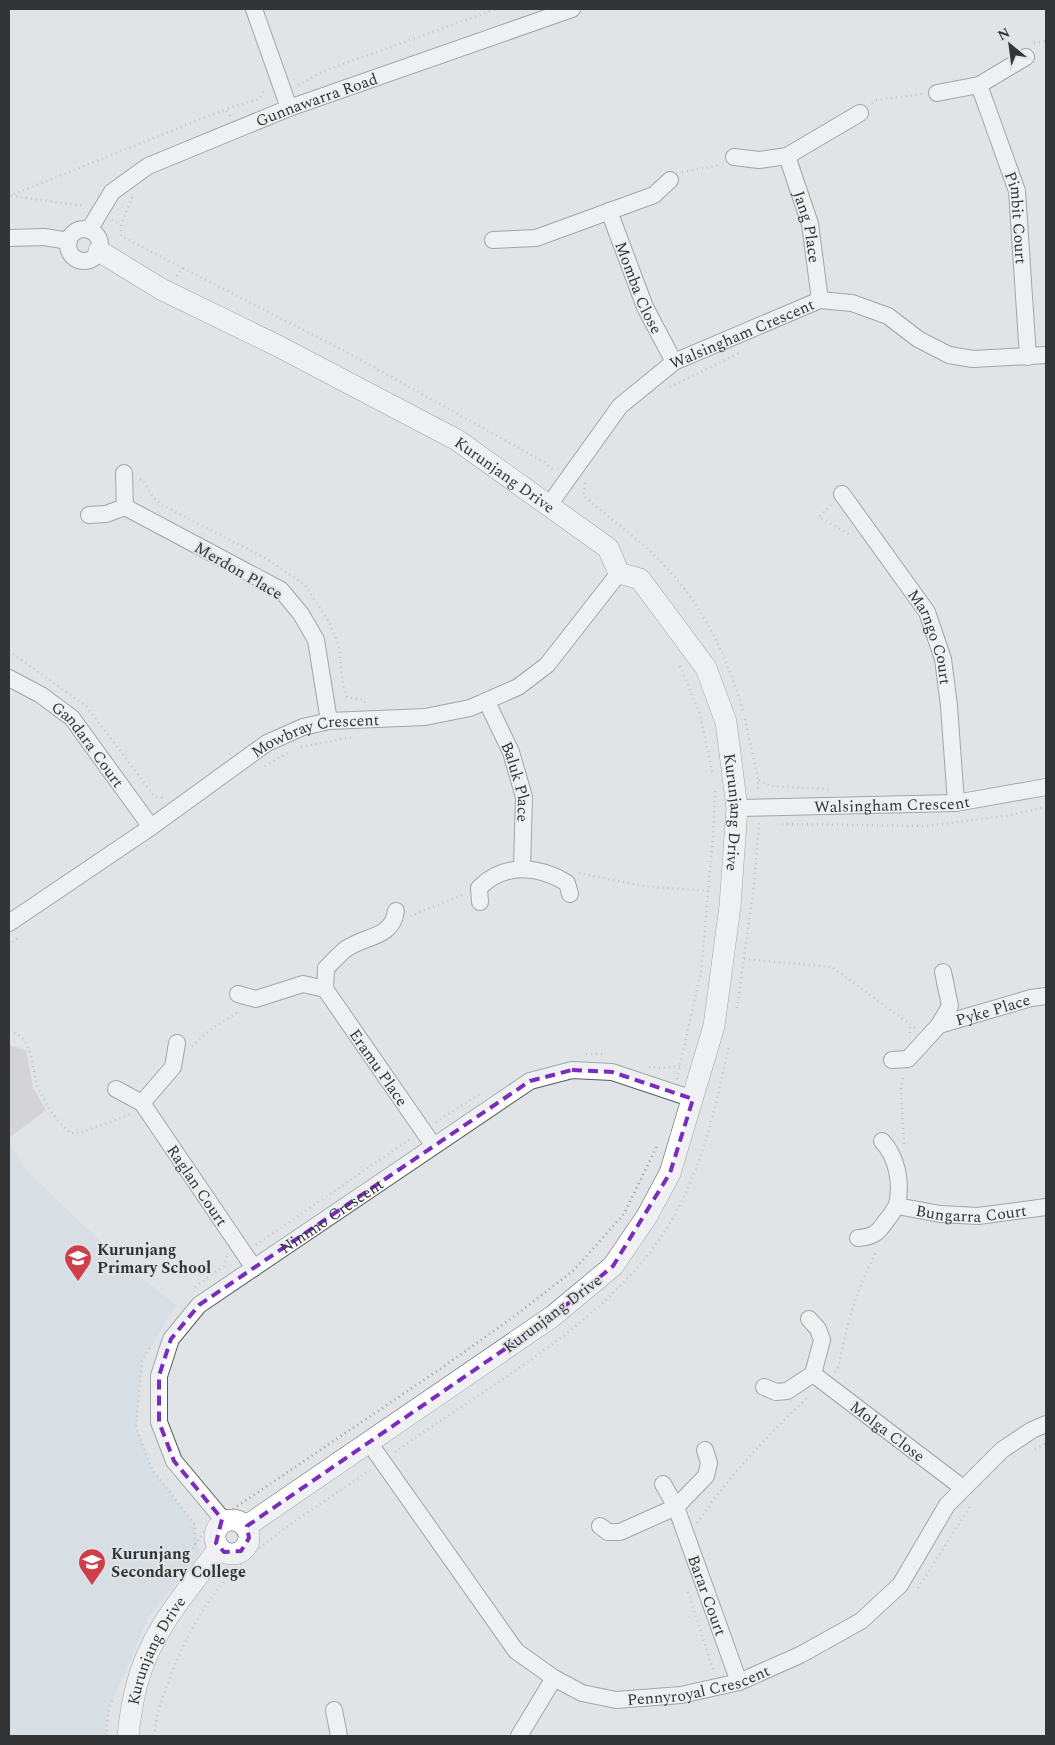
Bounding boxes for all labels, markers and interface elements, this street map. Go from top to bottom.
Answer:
north arrow [985,20,1035,70]
text: N [994,22,1014,46]
street label: Gunnawarra Road [252,67,381,134]
street label: Pimbit Court [998,168,1033,265]
street label: Jang Place [787,188,826,264]
street label: Momba Close [608,238,668,338]
street label: Walsingham Crescent [666,293,819,376]
street label: Kurunjang Drive [449,431,560,519]
street label: Merdon Place [190,536,287,606]
street label: Marngo Court [901,584,957,686]
street label: Gandara Court [46,696,130,793]
street label: Mowbray Crescent [246,708,380,764]
street label: Baluk Place [495,737,535,823]
street label: Kurunjang Drive [717,752,748,872]
street label: Walsingham Crescent [814,790,972,819]
street label: Pyke Place [953,988,1033,1033]
street label: Eramu Place [343,1024,414,1111]
street label: Raglan Court [160,1140,233,1232]
street label: Nimmo Crescent [275,1172,389,1260]
street label: Bungarra Court [914,1199,1028,1229]
place label: Kurunjang Primary School [97,1238,211,1280]
school or university icon: Kurunjang Primary School [63,1243,93,1282]
street label: Kurunjang Drive [498,1269,607,1359]
street label: Molga Close [845,1395,930,1468]
place label: Kurunjang Secondary College [111,1542,246,1584]
school or university icon: Kurunjang Secondary College [77,1547,107,1586]
street label: Barar Court [681,1552,732,1639]
street label: Kurunjang Drive [122,1591,192,1707]
street label: Pennyroyal Crescent [626,1659,774,1712]

